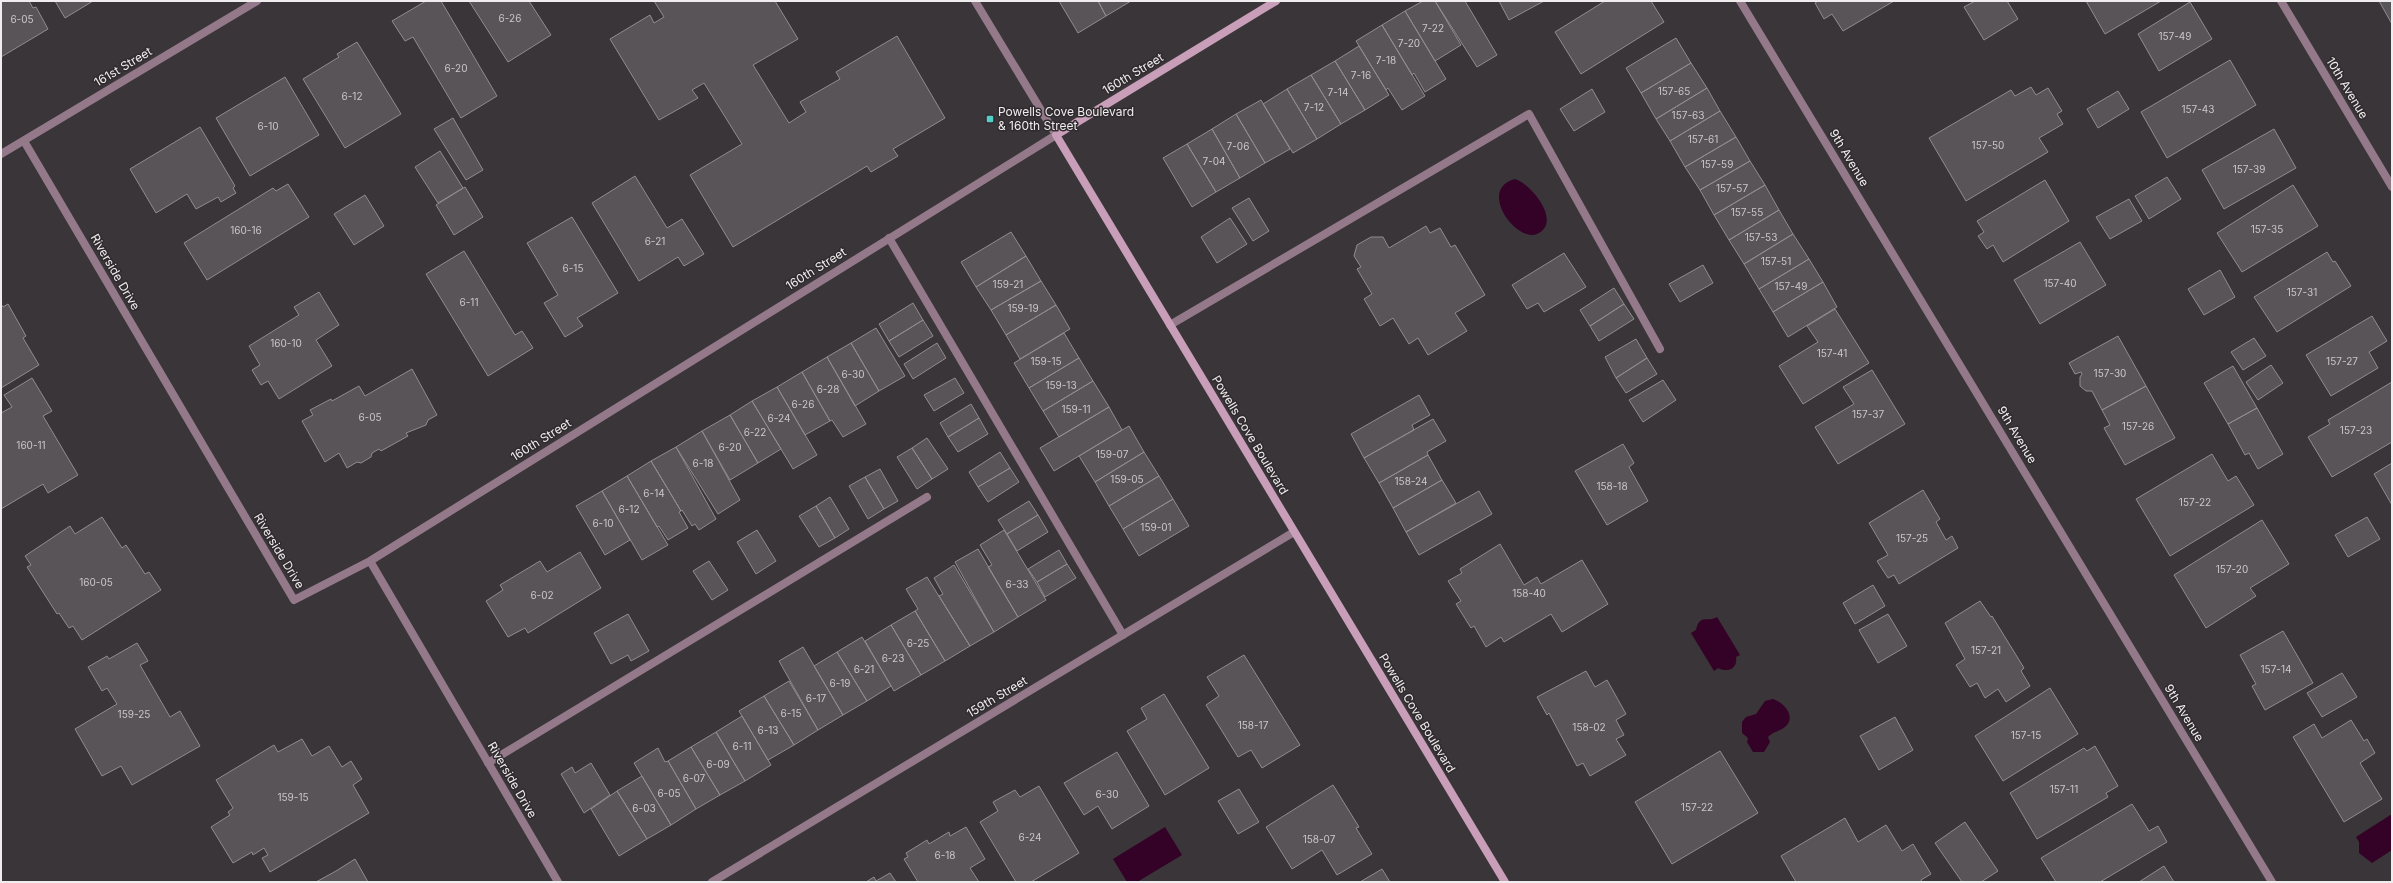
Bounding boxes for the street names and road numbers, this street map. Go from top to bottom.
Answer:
street label: 161st Street [91,43,154,90]
street label: 160th Street [1100,50,1166,98]
street label: 10th Avenue [2323,54,2372,121]
street label: 9th Avenue [1826,126,1872,189]
street label: Riverside Drive [88,231,143,312]
street label: 160th Street [783,244,849,293]
street label: Powells Cove Boulevard [1209,372,1292,497]
street label: 9th Avenue [1994,403,2040,466]
street label: 160th Street [508,415,574,464]
street label: Riverside Drive [251,510,308,591]
street label: Powells Cove Boulevard [1376,650,1459,775]
street label: 159th Street [964,673,1030,721]
street label: 9th Avenue [2161,681,2207,744]
street label: Riverside Drive [485,739,540,820]

